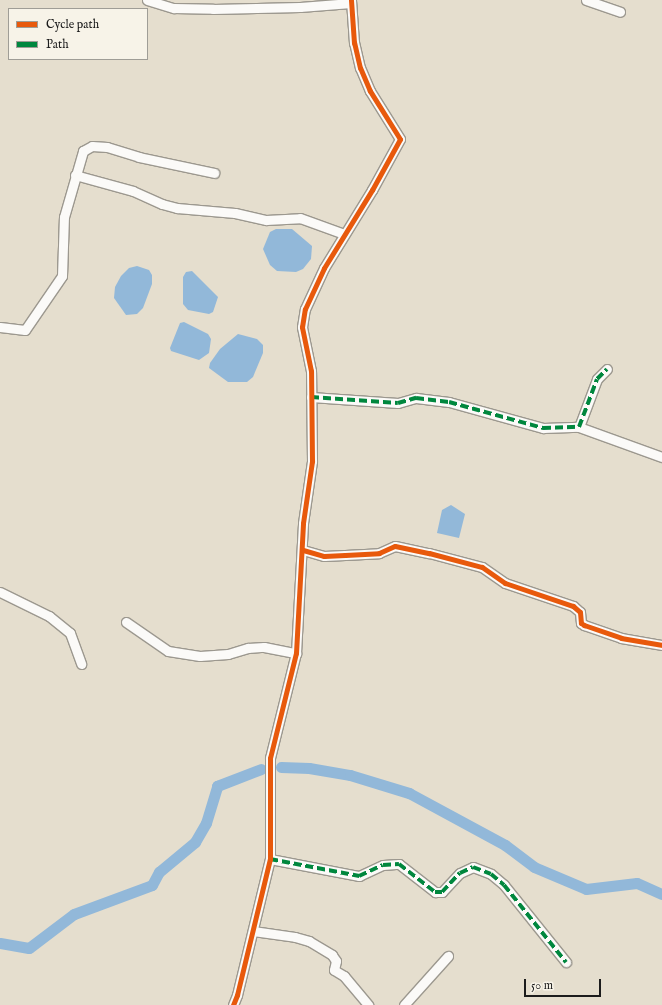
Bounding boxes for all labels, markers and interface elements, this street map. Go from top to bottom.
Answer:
legend [8,8,148,60]
text: Cycle path [46,17,99,32]
text: Path [46,37,69,52]
scale bar [526,971,603,997]
text: 50 m [531,978,553,993]

